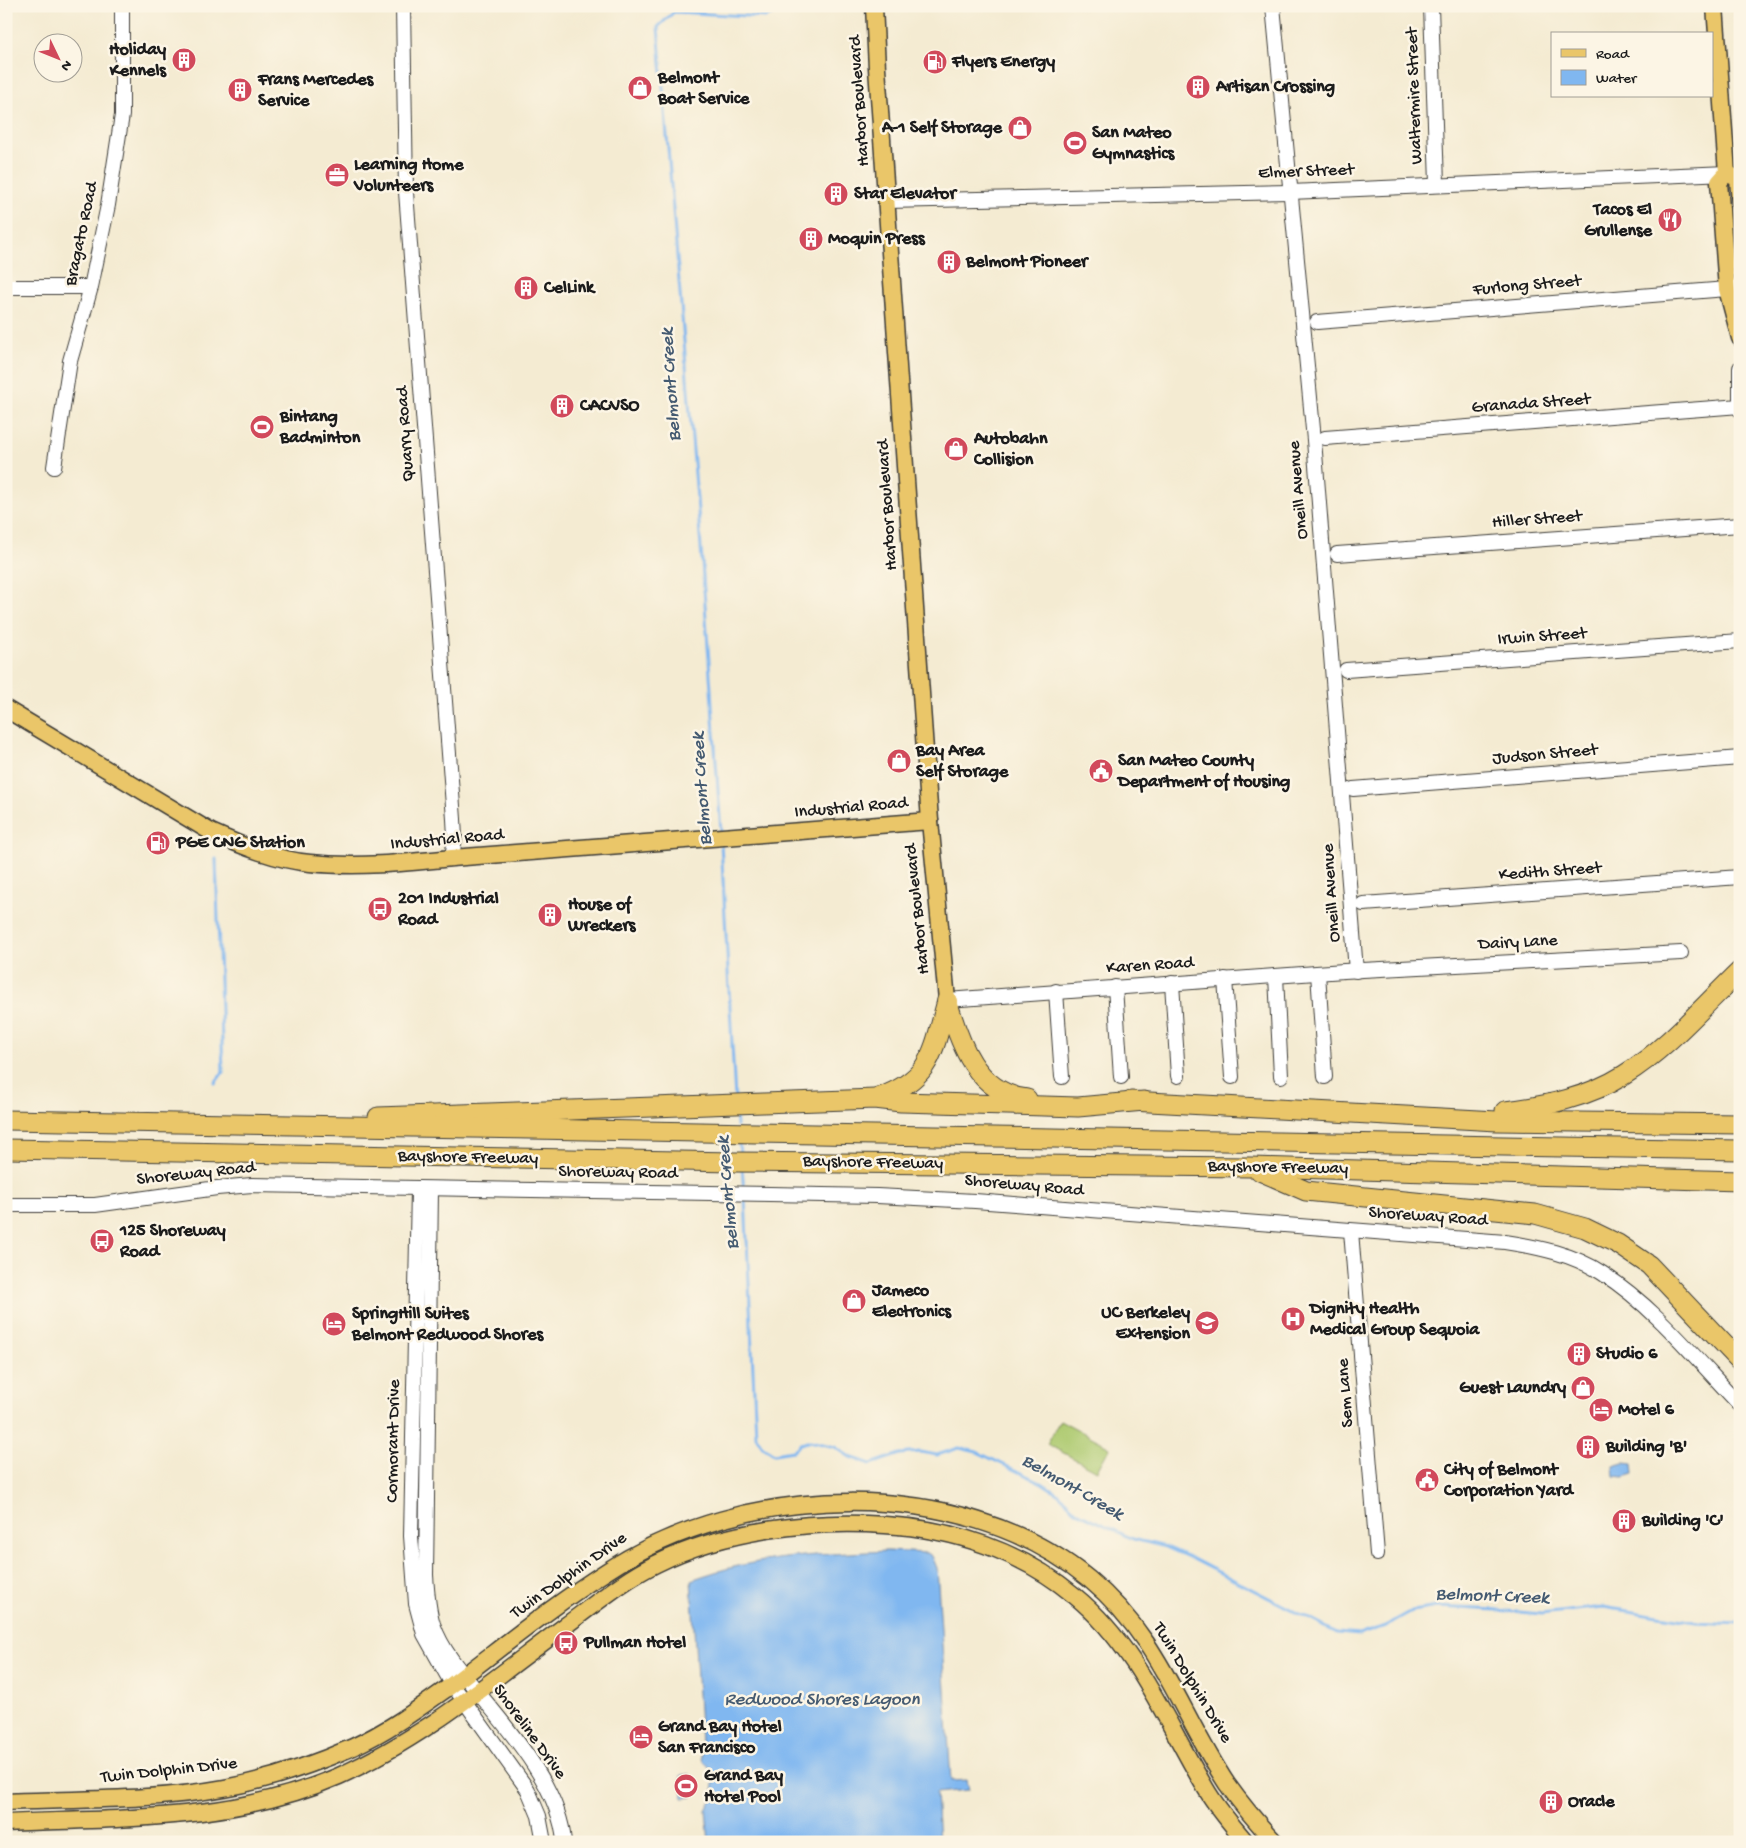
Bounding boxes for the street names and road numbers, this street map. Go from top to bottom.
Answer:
street label: Waltermire Street [1402,26,1428,165]
street label: Harbor Boulevard [845,33,875,167]
street label: Elmer Street [1258,160,1356,184]
street label: Bragato Road [60,179,104,289]
street label: Furlong Street [1471,271,1584,301]
street label: Quarry Road [392,384,420,482]
street label: Granada Street [1471,389,1593,419]
street label: Harbor Boulevard [873,437,903,571]
street label: Oneill Avenue [1284,439,1314,540]
street label: Hiller Street [1491,506,1584,534]
street label: Irwin Street [1497,623,1589,651]
street label: Judson Street [1492,740,1600,770]
street label: Industrial Road [793,792,910,823]
street label: Industrial Road [389,824,506,855]
street label: Harbor Boulevard [901,841,935,975]
street label: Oneill Avenue [1318,842,1346,943]
street label: Kedith Street [1498,858,1604,886]
street label: Dairy Lane [1477,930,1559,956]
street label: Karen Road [1106,952,1196,980]
street label: Bayshore Freeway [397,1146,539,1170]
street label: Bayshore Freeway [802,1151,944,1175]
street label: Bayshore Freeway [1207,1156,1349,1180]
street label: Shoreway Road [136,1157,258,1191]
street label: Shoreway Road [558,1161,679,1185]
street label: Shoreway Road [964,1170,1086,1202]
street label: Shoreway Road [1368,1202,1490,1232]
street label: Sem Lane [1333,1357,1359,1428]
street label: Cormorant Drive [382,1378,406,1503]
street label: Twin Dolphin Drive [506,1528,632,1624]
street label: Twin Dolphin Drive [1147,1618,1237,1748]
street label: Shoreline Drive [488,1680,571,1784]
street label: Twin Dolphin Drive [99,1753,239,1789]

